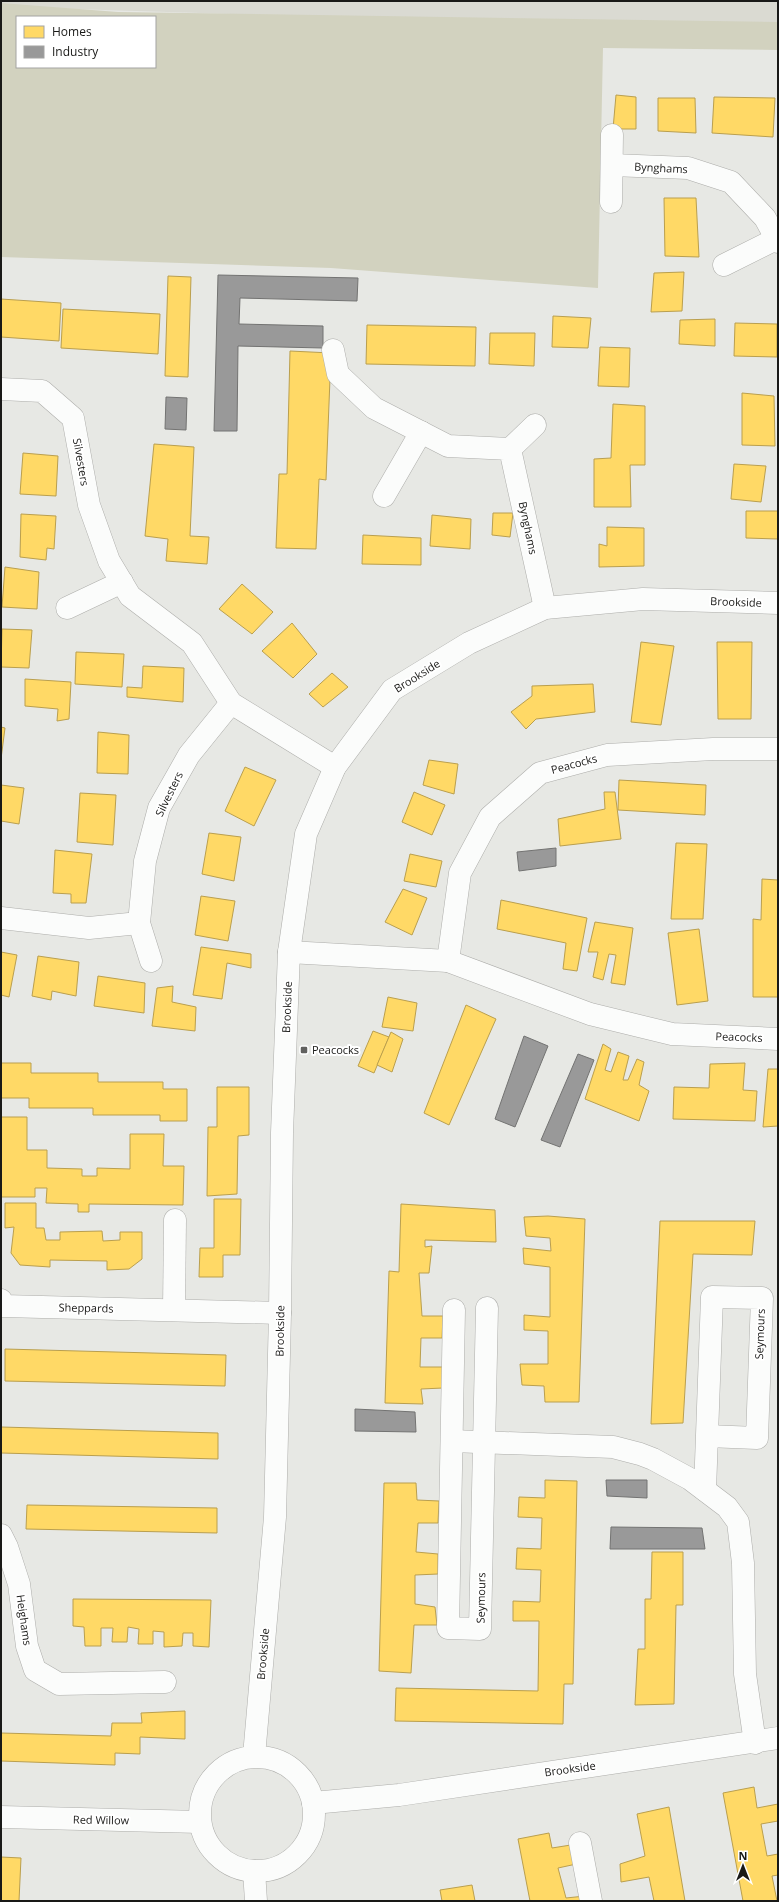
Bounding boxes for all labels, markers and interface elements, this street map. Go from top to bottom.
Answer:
legend [16,16,156,68]
text: Homes [52,23,92,40]
text: Industry [52,43,99,60]
street label: Bynghams [634,159,688,176]
street label: Silvesters [70,437,93,487]
street label: Bynghams [516,500,541,556]
street label: Brookside [710,593,762,610]
street label: Brookside [391,656,443,696]
street label: Peacocks [549,750,599,777]
street label: Silvesters [151,769,186,819]
street label: Brookside [278,981,295,1033]
street label: Peacocks [715,1028,763,1045]
place label: Peacocks [312,1042,359,1057]
marker: Peacocks [299,1045,309,1055]
street label: Sheppards [58,1300,114,1315]
street label: Brookside [272,1305,287,1357]
street label: Seymours [751,1308,768,1360]
street label: Seymours [473,1572,488,1624]
street label: Heighams [13,1593,35,1646]
street label: Brookside [253,1628,272,1680]
street label: Brookside [543,1757,596,1780]
street label: Red Willow [73,1812,130,1827]
north arrow [723,1846,763,1886]
text: N [739,1848,747,1863]

